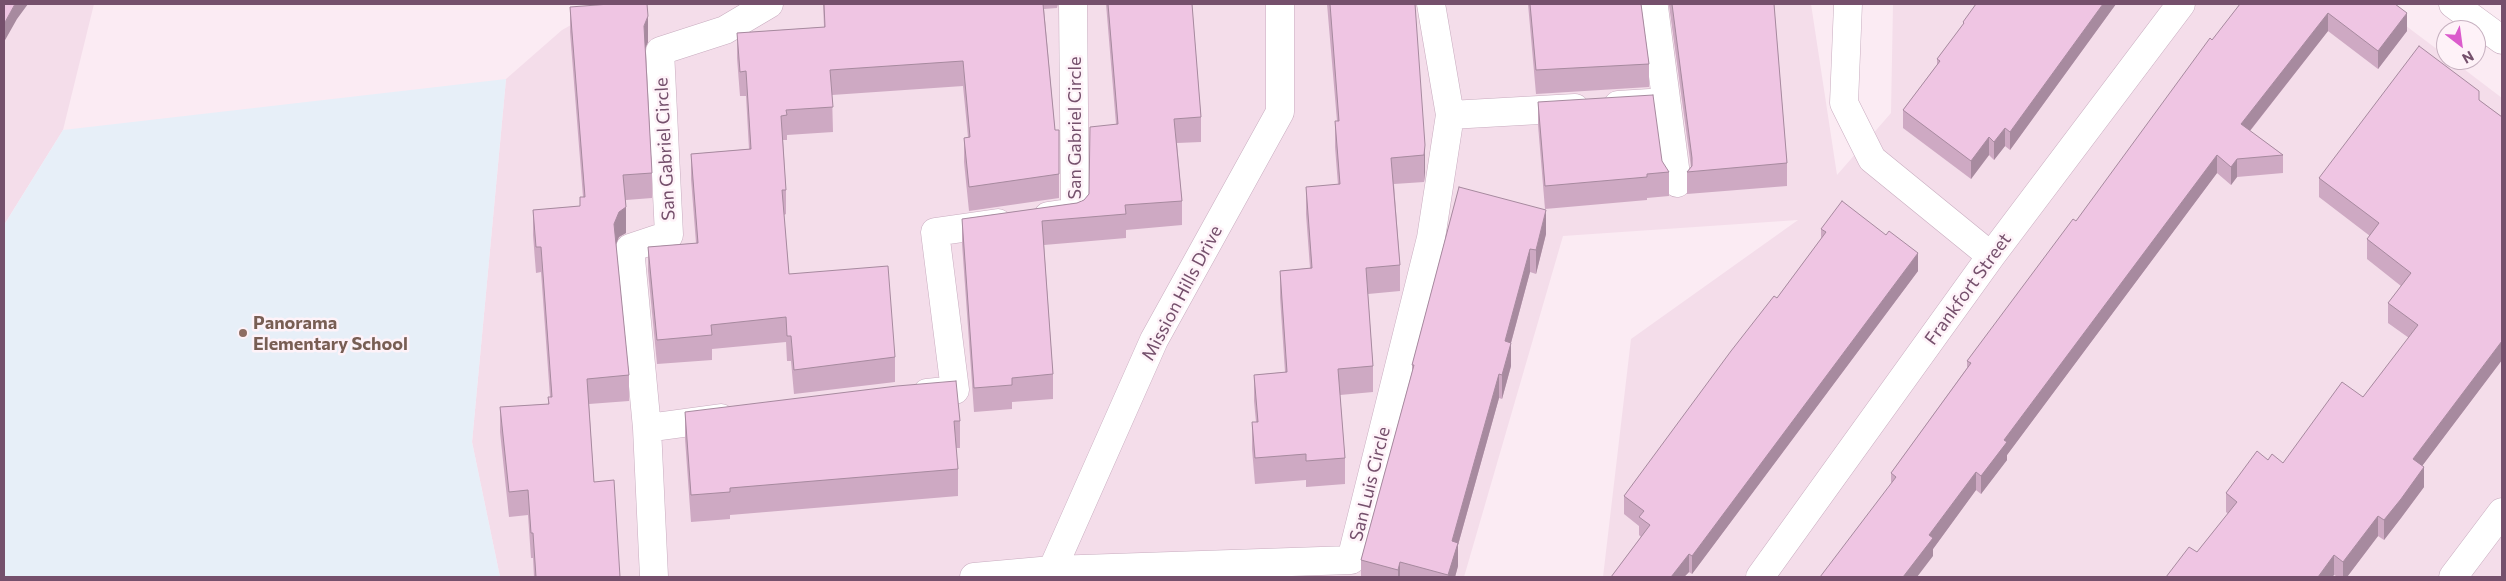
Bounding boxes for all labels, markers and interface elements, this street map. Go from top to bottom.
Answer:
north arrow [2436,20,2486,70]
text: N [2459,48,2477,68]
street label: San Gabriel Circle [1064,56,1086,200]
street label: San Gabriel Circle [650,77,680,221]
street label: Mission Hills Drive [1137,222,1227,364]
street label: Frankfort Street [1920,229,2016,349]
place label: Panorama Elementary School [253,312,408,354]
marker: Panorama Elementary School [237,327,249,339]
street label: San Luis Circle [1345,425,1395,543]

